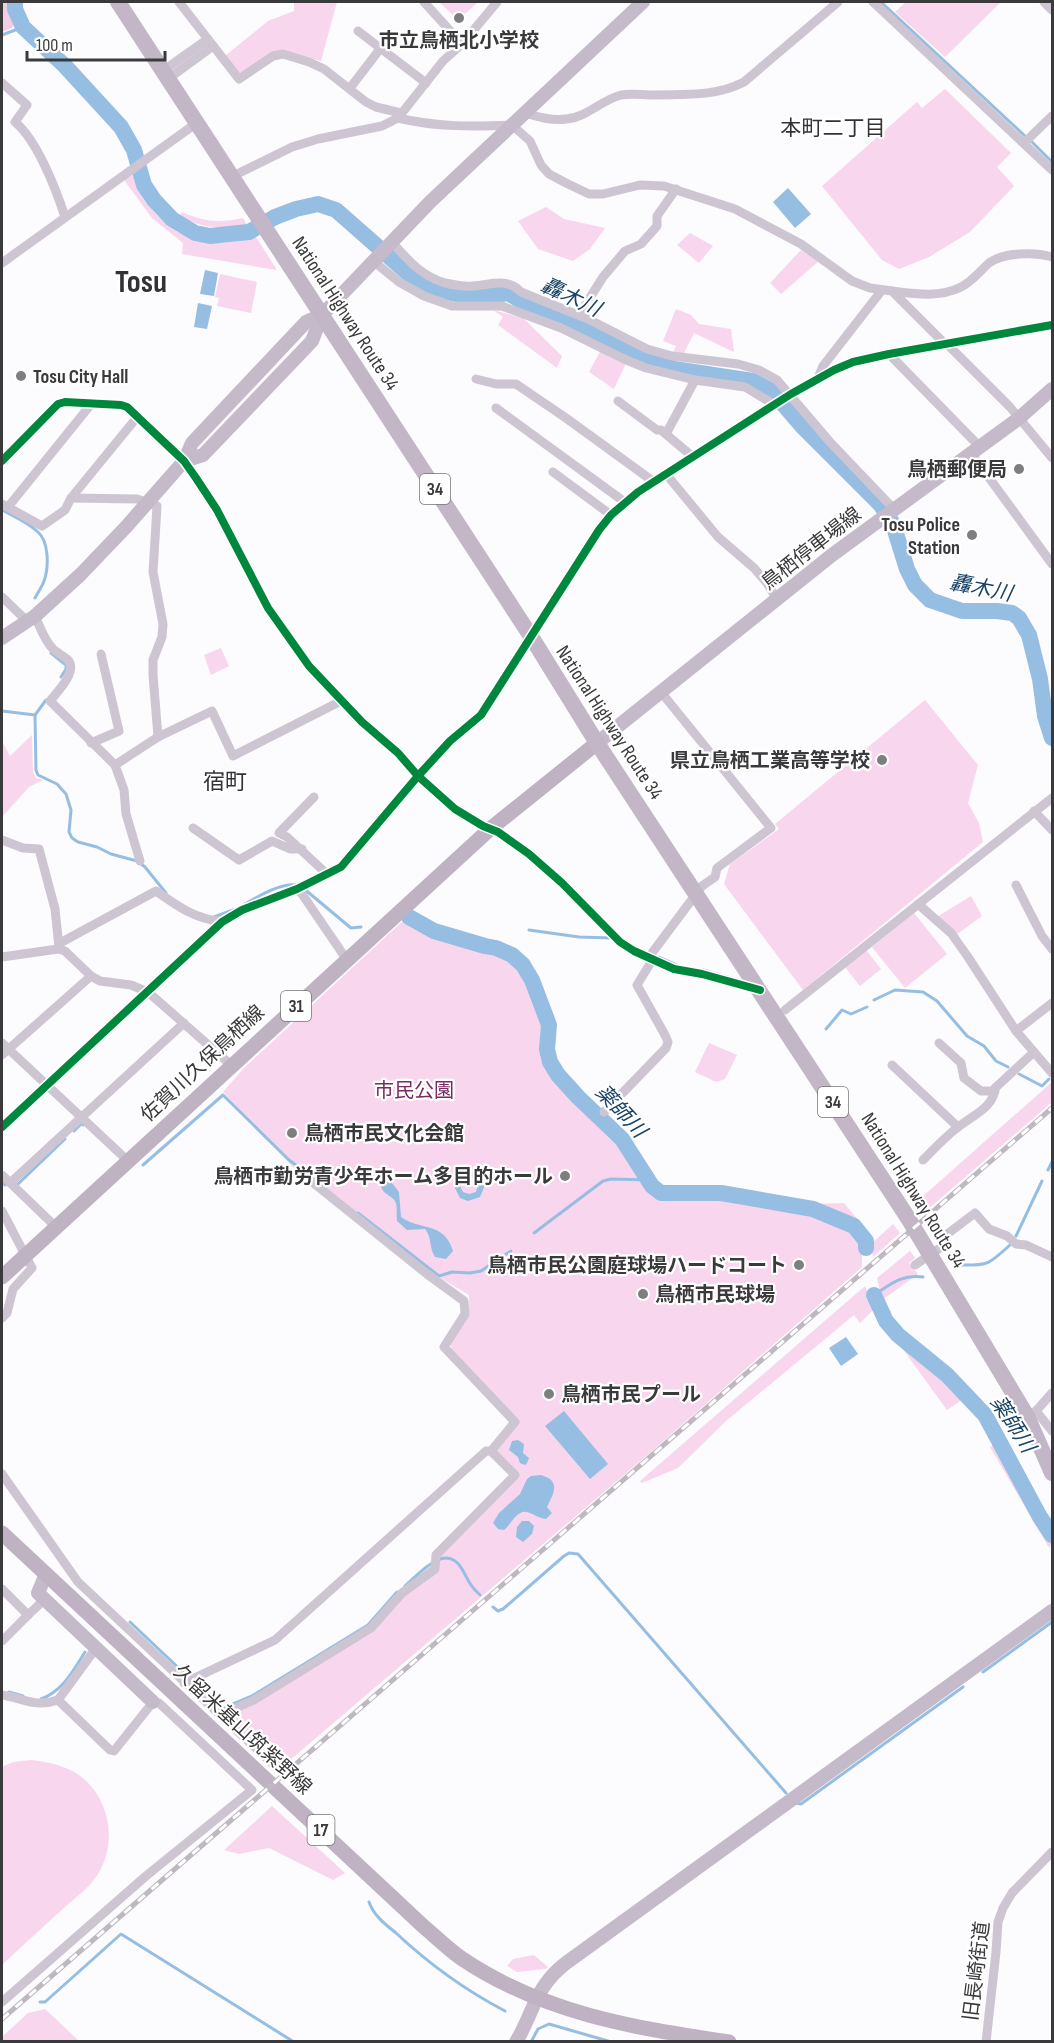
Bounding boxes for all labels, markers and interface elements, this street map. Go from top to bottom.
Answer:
marker: 市立鳥栖北小学校 [452,11,466,25]
scale bar [27,24,165,62]
place label: 市立鳥栖北小学校 [379,29,539,53]
text: 100 m [36,35,73,56]
district label: 本町二丁目 [781,116,886,141]
street label: National Highway Route 34 [286,232,404,395]
district label: Tosu [115,263,167,302]
water label: 轟木川 [537,273,606,323]
place label: Tosu City Hall [33,365,128,389]
marker: Tosu City Hall [14,369,28,383]
place label: 鳥栖郵便局 [907,458,1007,482]
marker: 鳥栖郵便局 [1012,462,1026,476]
road number: 34 [420,474,450,504]
street label: 鳥栖停車場線 [757,502,866,595]
place label: Tosu Police Station [881,513,960,560]
marker: Tosu Police Station [965,528,979,542]
water label: 轟木川 [948,570,1016,607]
street label: National Highway Route 34 [550,641,668,804]
place label: 県立鳥栖工業高等学校 [670,749,870,773]
marker: 県立鳥栖工業高等学校 [875,753,889,767]
district label: 宿町 [203,769,247,796]
road number: 31 [281,991,311,1021]
street label: 佐賀川久保鳥栖線 [136,1000,269,1127]
park label: 市民公園 [374,1079,454,1103]
water label: 薬師川 [590,1080,653,1144]
road number: 34 [818,1087,848,1117]
street label: National Highway Route 34 [856,1108,971,1273]
place label: 鳥栖市民文化会館 [304,1122,464,1146]
marker: 鳥栖市民文化会館 [285,1126,299,1140]
place label: 鳥栖市勤労青少年ホーム多目的ホール [214,1165,553,1189]
marker: 鳥栖市勤労青少年ホーム多目的ホール [558,1169,572,1183]
place label: 鳥栖市民公園庭球場ハードコート [487,1254,787,1278]
marker: 鳥栖市民公園庭球場ハードコート [792,1258,806,1272]
place label: 鳥栖市民球場 [655,1283,775,1307]
marker: 鳥栖市民球場 [636,1287,650,1301]
place label: 鳥栖市民プール [561,1383,701,1407]
marker: 鳥栖市民プール [542,1387,556,1401]
water label: 薬師川 [985,1391,1041,1459]
street label: 久留米基山筑紫野線 [168,1660,316,1800]
road number: 17 [308,1815,334,1845]
street label: 旧長崎街道 [959,1920,995,2022]

